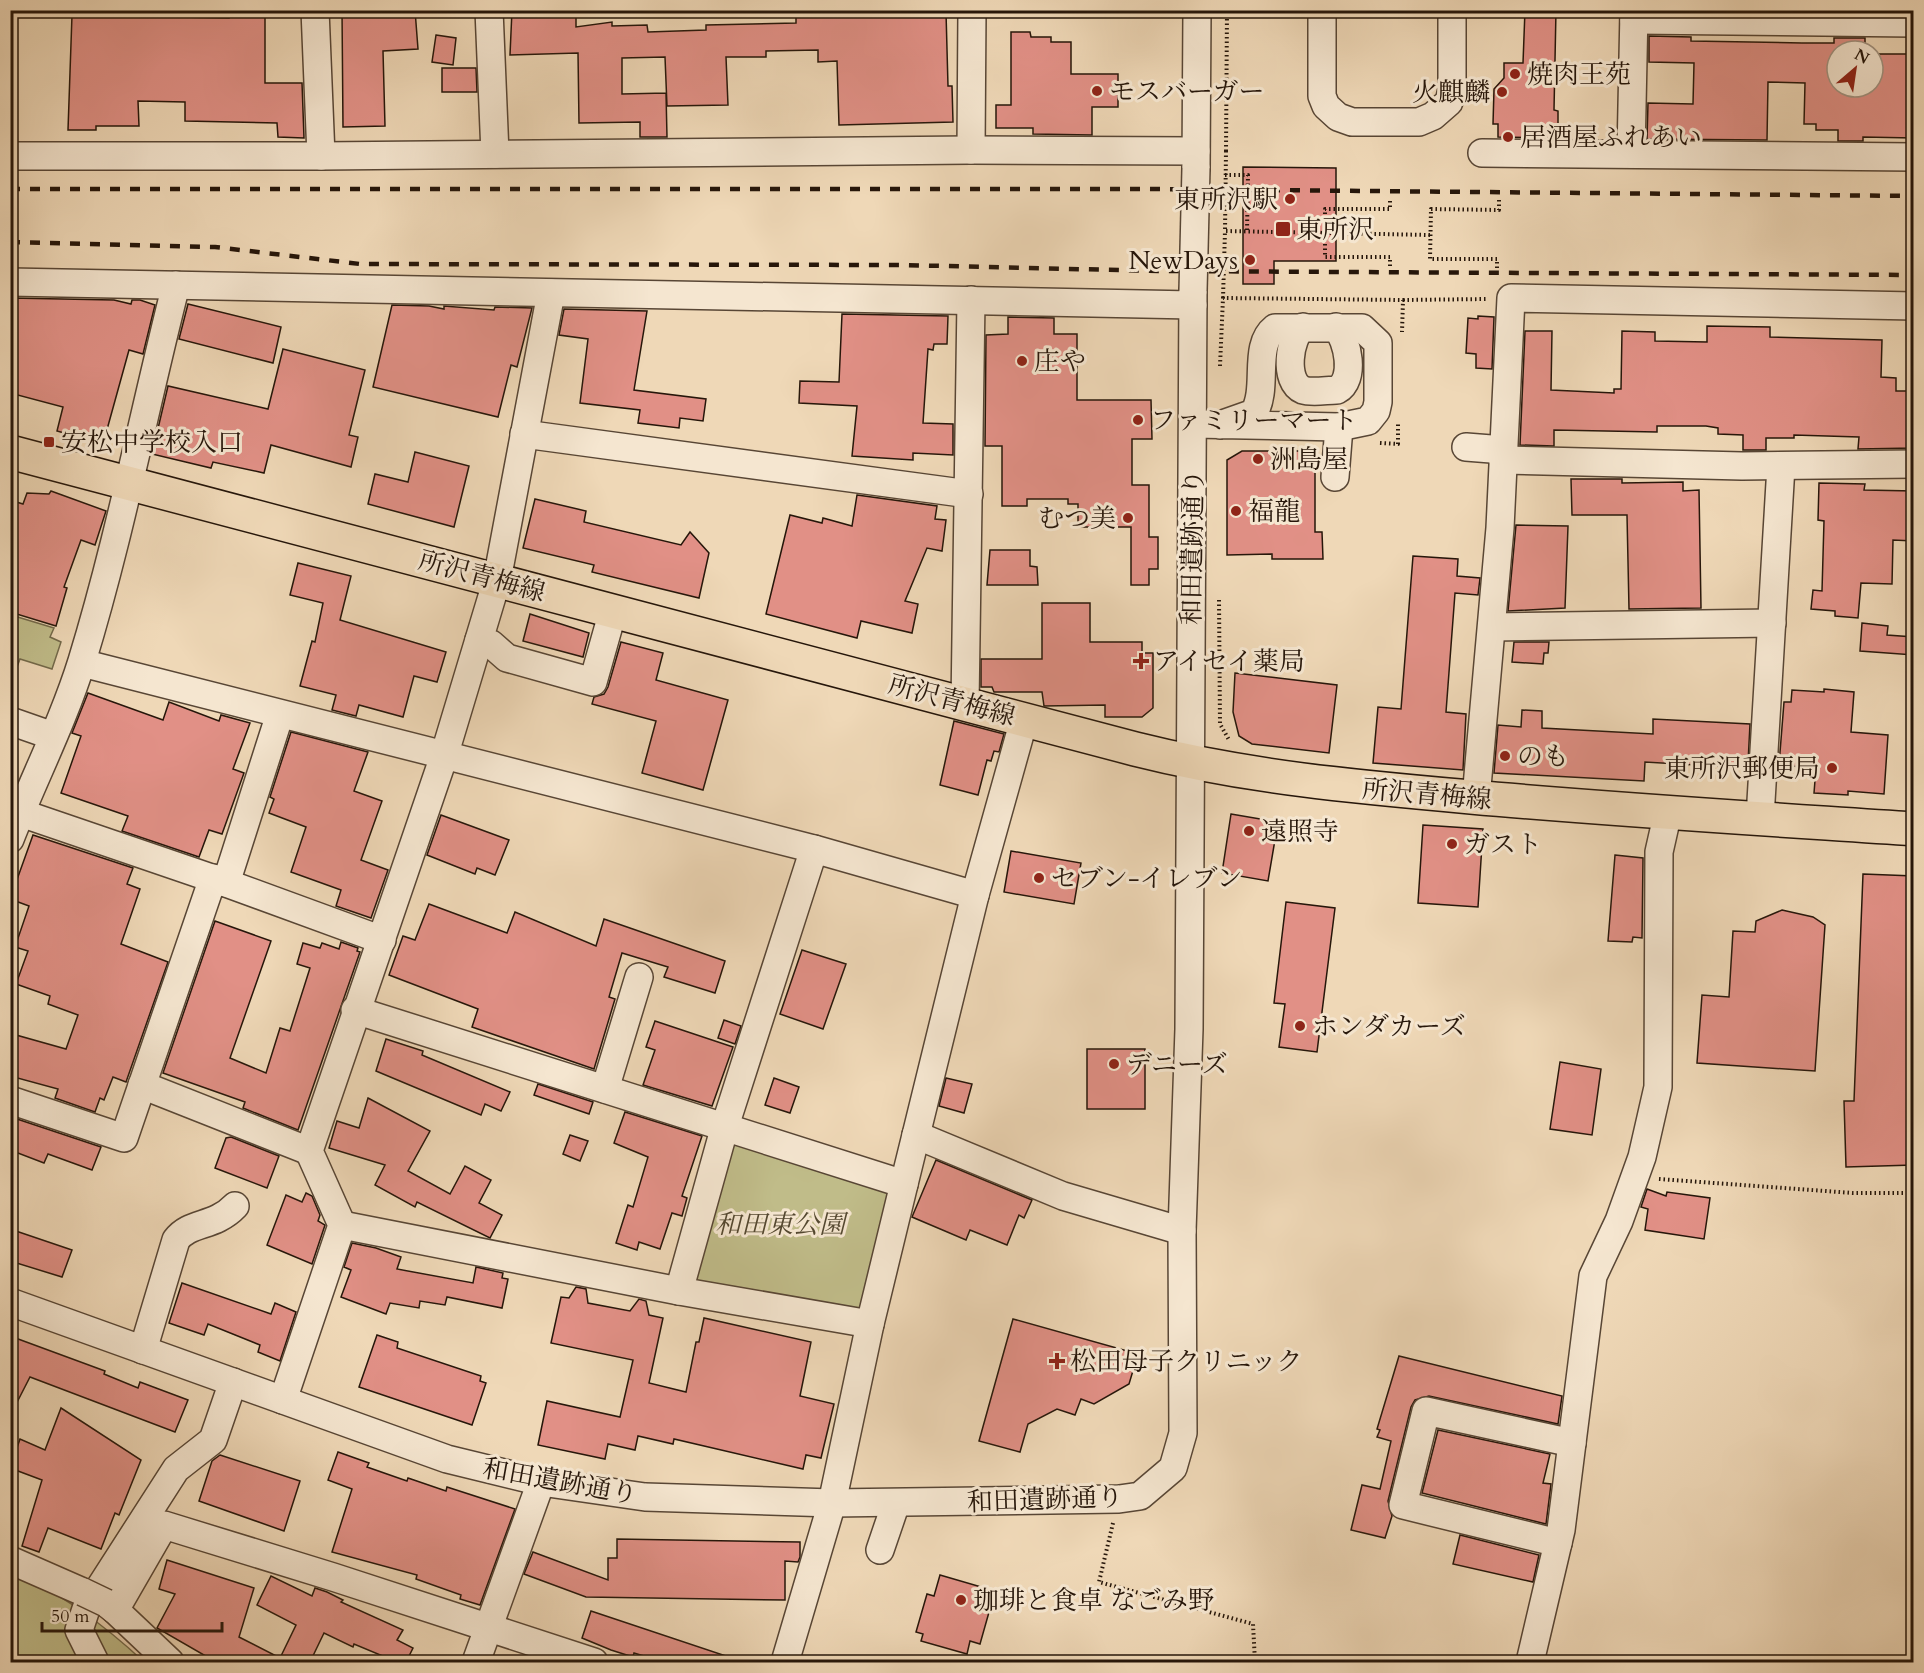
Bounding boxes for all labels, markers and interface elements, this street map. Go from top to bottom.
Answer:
north arrow [1825,39,1885,99]
text: N [1850,44,1873,70]
place label: 焼肉王苑 [1527,57,1631,92]
marker: 焼肉王苑 [1508,67,1522,81]
place label: モスバーガー [1109,74,1264,109]
place label: 火麒麟 [1412,75,1490,110]
marker: モスバーガー [1090,84,1104,98]
marker: 火麒麟 [1495,85,1509,99]
place label: 居酒屋ふれあい [1520,120,1702,155]
marker: 居酒屋ふれあい [1501,130,1515,144]
place label: 東所沢駅 [1174,182,1278,217]
marker: 東所沢駅 [1283,192,1297,206]
place label: 東所沢 [1296,212,1374,247]
marker: 東所沢 [1274,220,1292,238]
place label: NewDays [1128,243,1238,278]
marker: NewDays [1243,253,1257,267]
place label: 庄や [1034,344,1086,379]
marker: 庄や [1015,354,1029,368]
place label: ファミリーマート [1150,403,1357,438]
marker: ファミリーマート [1131,413,1145,427]
place label: 安松中学校入口 [61,425,243,460]
marker: 安松中学校入口 [42,435,56,449]
place label: 洲島屋 [1270,442,1348,477]
marker: 洲島屋 [1251,452,1265,466]
street label: 和田遺跡通り [1174,469,1211,625]
place label: 福龍 [1248,494,1300,529]
place label: むつ美 [1038,501,1116,536]
marker: 福龍 [1229,504,1243,518]
marker: むつ美 [1121,511,1135,525]
street label: 所沢青梅線 [415,543,549,610]
place label: アイセイ薬局 [1153,644,1305,679]
marker: アイセイ薬局 [1134,654,1148,668]
street label: 所沢青梅線 [885,667,1019,734]
place label: のも [1517,739,1569,774]
marker: のも [1498,749,1512,763]
place label: 東所沢郵便局 [1664,751,1820,786]
marker: 東所沢郵便局 [1825,761,1839,775]
street label: 所沢青梅線 [1361,771,1493,818]
place label: 遠照寺 [1261,814,1339,849]
marker: 遠照寺 [1242,824,1256,838]
place label: ガスト [1464,827,1542,862]
marker: ガスト [1445,837,1459,851]
place label: セブン-イレブン [1051,861,1243,896]
marker: セブン-イレブン [1032,871,1046,885]
place label: ホンダカーズ [1312,1009,1466,1044]
marker: ホンダカーズ [1293,1019,1307,1033]
place label: デニーズ [1126,1047,1228,1082]
marker: デニーズ [1107,1057,1121,1071]
park label: 和田東公園 [715,1207,849,1242]
place label: 松田母子クリニック [1070,1344,1302,1379]
marker: 松田母子クリニック [1048,1352,1066,1370]
street label: 和田遺跡通り [480,1451,640,1512]
street label: 和田遺跡通り [966,1479,1124,1520]
place label: 珈琲と食卓 なごみ野 [973,1583,1214,1618]
marker: 珈琲と食卓 なごみ野 [954,1593,968,1607]
scale bar [42,1595,222,1633]
text: 50 m [51,1604,90,1629]

